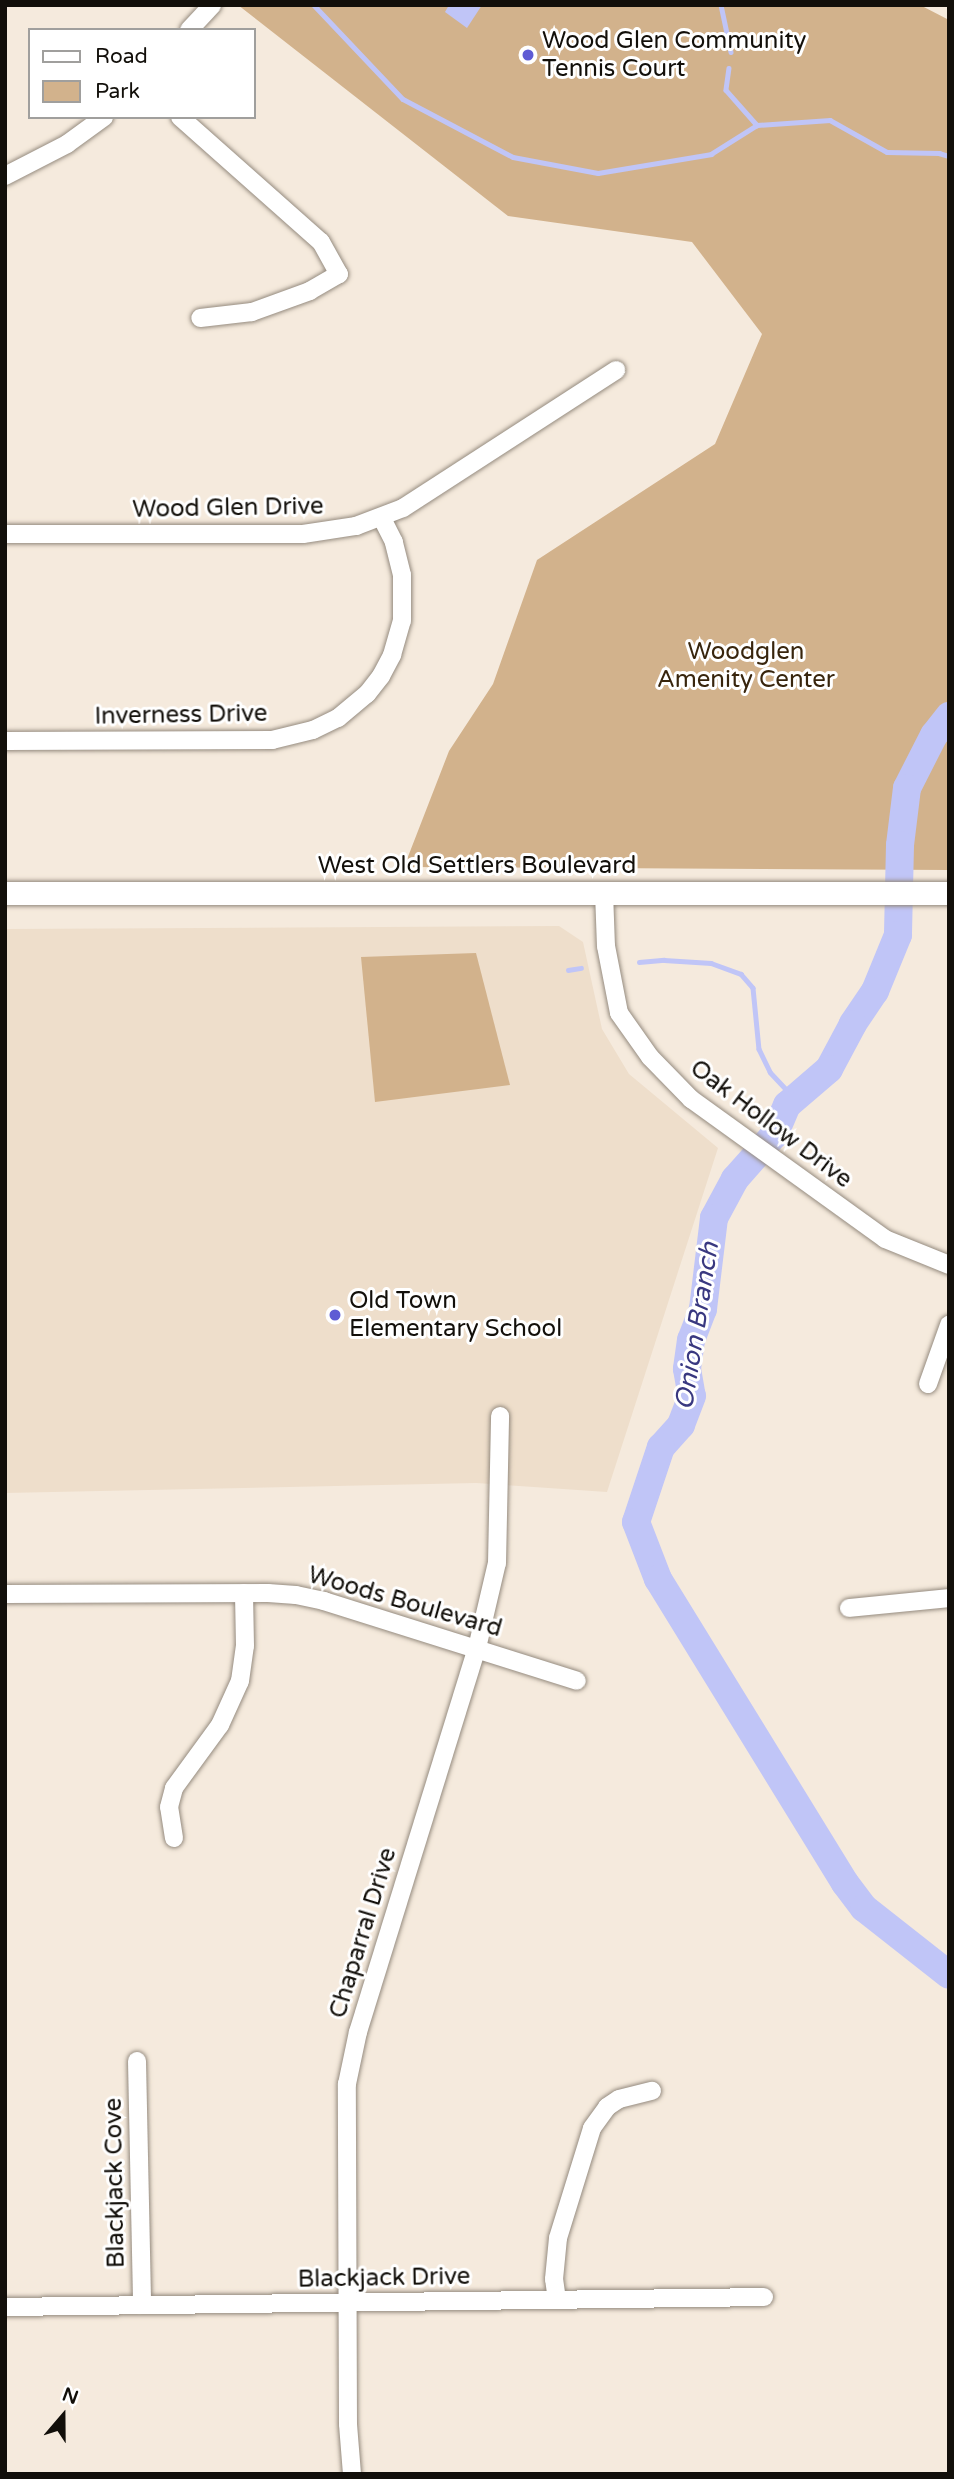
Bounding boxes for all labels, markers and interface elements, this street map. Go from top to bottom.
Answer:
place label: Wood Glen Community Tennis Court [542,27,806,83]
legend [28,28,256,119]
text: Road [95,44,148,69]
marker: Wood Glen Community Tennis Court [520,47,536,63]
text: Park [95,79,140,104]
street label: Wood Glen Drive [132,492,324,524]
park label: Woodglen Amenity Center [657,638,835,694]
street label: Inverness Drive [94,699,268,731]
street label: West Old Settlers Boulevard [318,852,636,880]
street label: Oak Hollow Drive [684,1054,858,1194]
water label: Onion Branch [668,1240,726,1412]
place label: Old Town Elementary School [349,1287,562,1343]
marker: Old Town Elementary School [327,1307,343,1323]
street label: Woods Boulevard [305,1561,505,1643]
street label: Chaparral Drive [323,1844,403,2022]
street label: Blackjack Cove [99,2098,131,2268]
street label: Blackjack Drive [297,2262,471,2294]
north arrow [28,2381,98,2451]
text: N [59,2383,81,2409]

